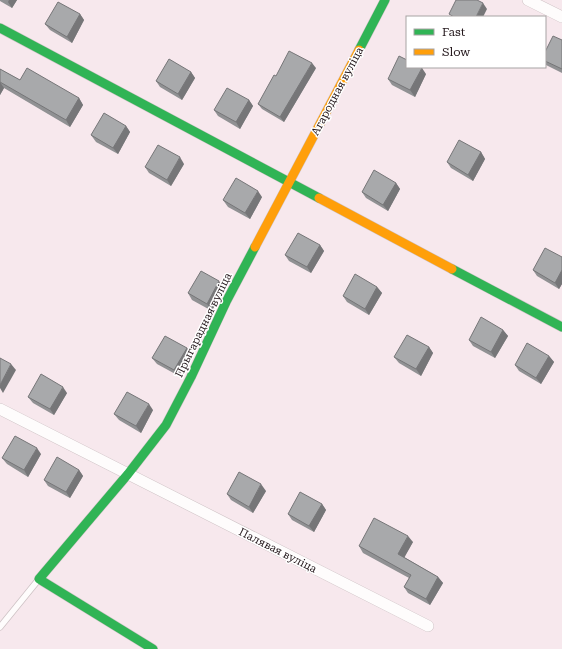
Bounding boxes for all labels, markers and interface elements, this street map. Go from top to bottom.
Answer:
legend [406,16,546,68]
text: Fast [442,25,466,39]
street label: Агародная вуліца [309,45,366,138]
text: Slow [442,45,470,59]
street label: Прыгарадная вуліца [172,271,234,380]
street label: Палявая вуліца [237,525,319,576]

